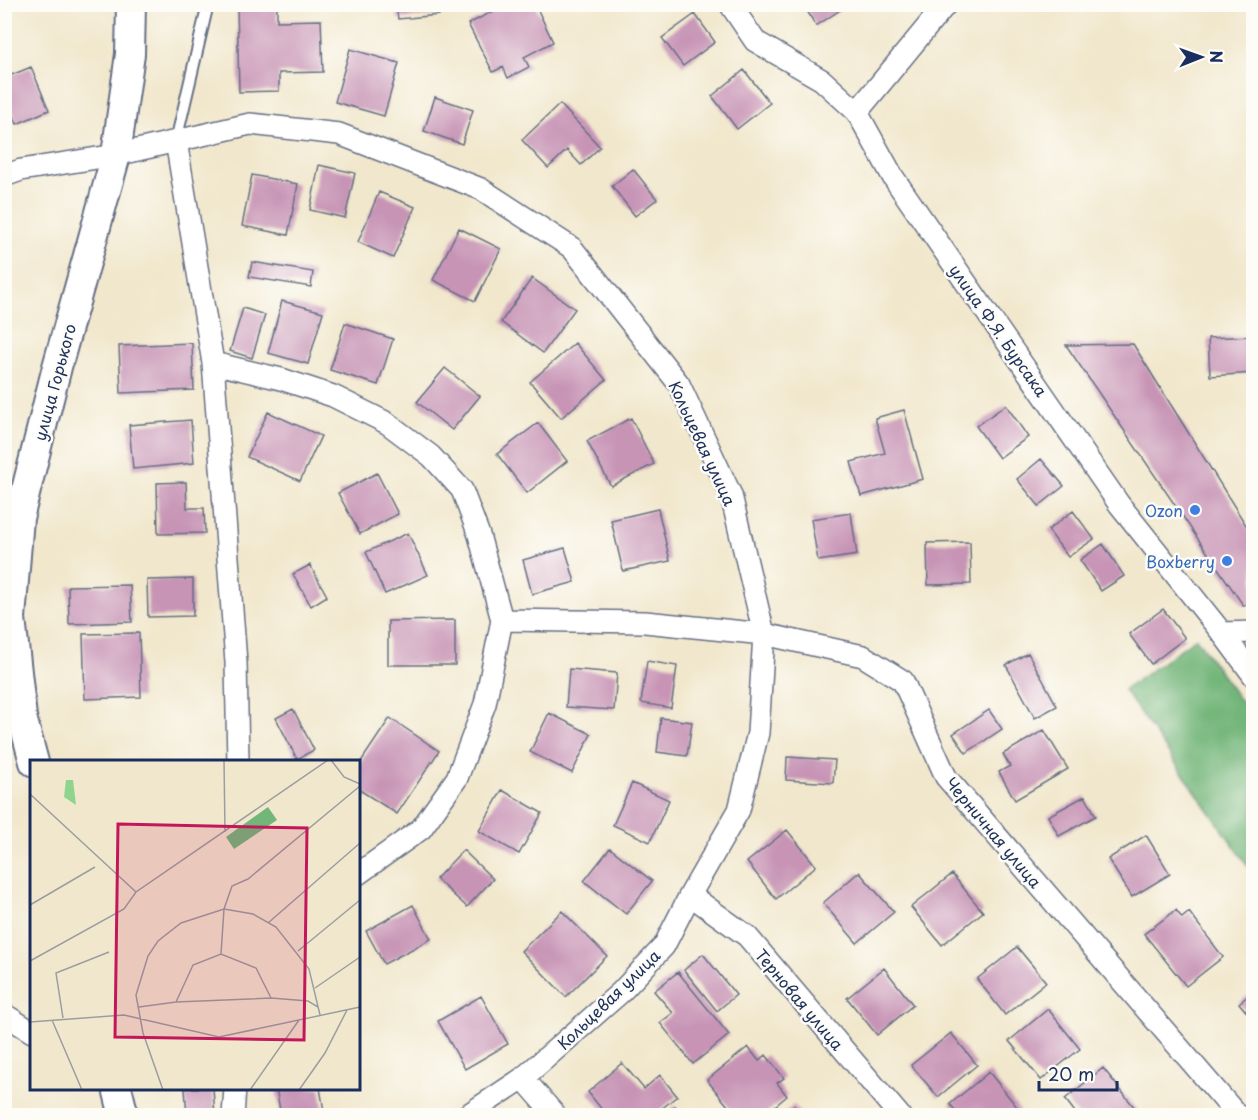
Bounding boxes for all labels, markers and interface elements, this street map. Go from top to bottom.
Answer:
north arrow [1171,27,1231,87]
text: N [1205,50,1229,63]
street label: улица Ф.Я. Бурсака [944,259,1054,401]
street label: улица Горького [27,321,81,443]
street label: Кольцевая улица [664,377,742,509]
place label: Ozon [1145,498,1183,522]
marker: Ozon [1188,503,1202,517]
place label: Boxberry [1146,549,1215,573]
marker: Boxberry [1220,554,1234,568]
inset map [30,760,360,1090]
street label: Черничная улица [940,771,1048,893]
street label: Кольцевая улица [551,943,665,1055]
street label: Терновая улица [750,943,850,1055]
scale bar [1039,1054,1117,1092]
text: 20 m [1048,1060,1094,1087]

